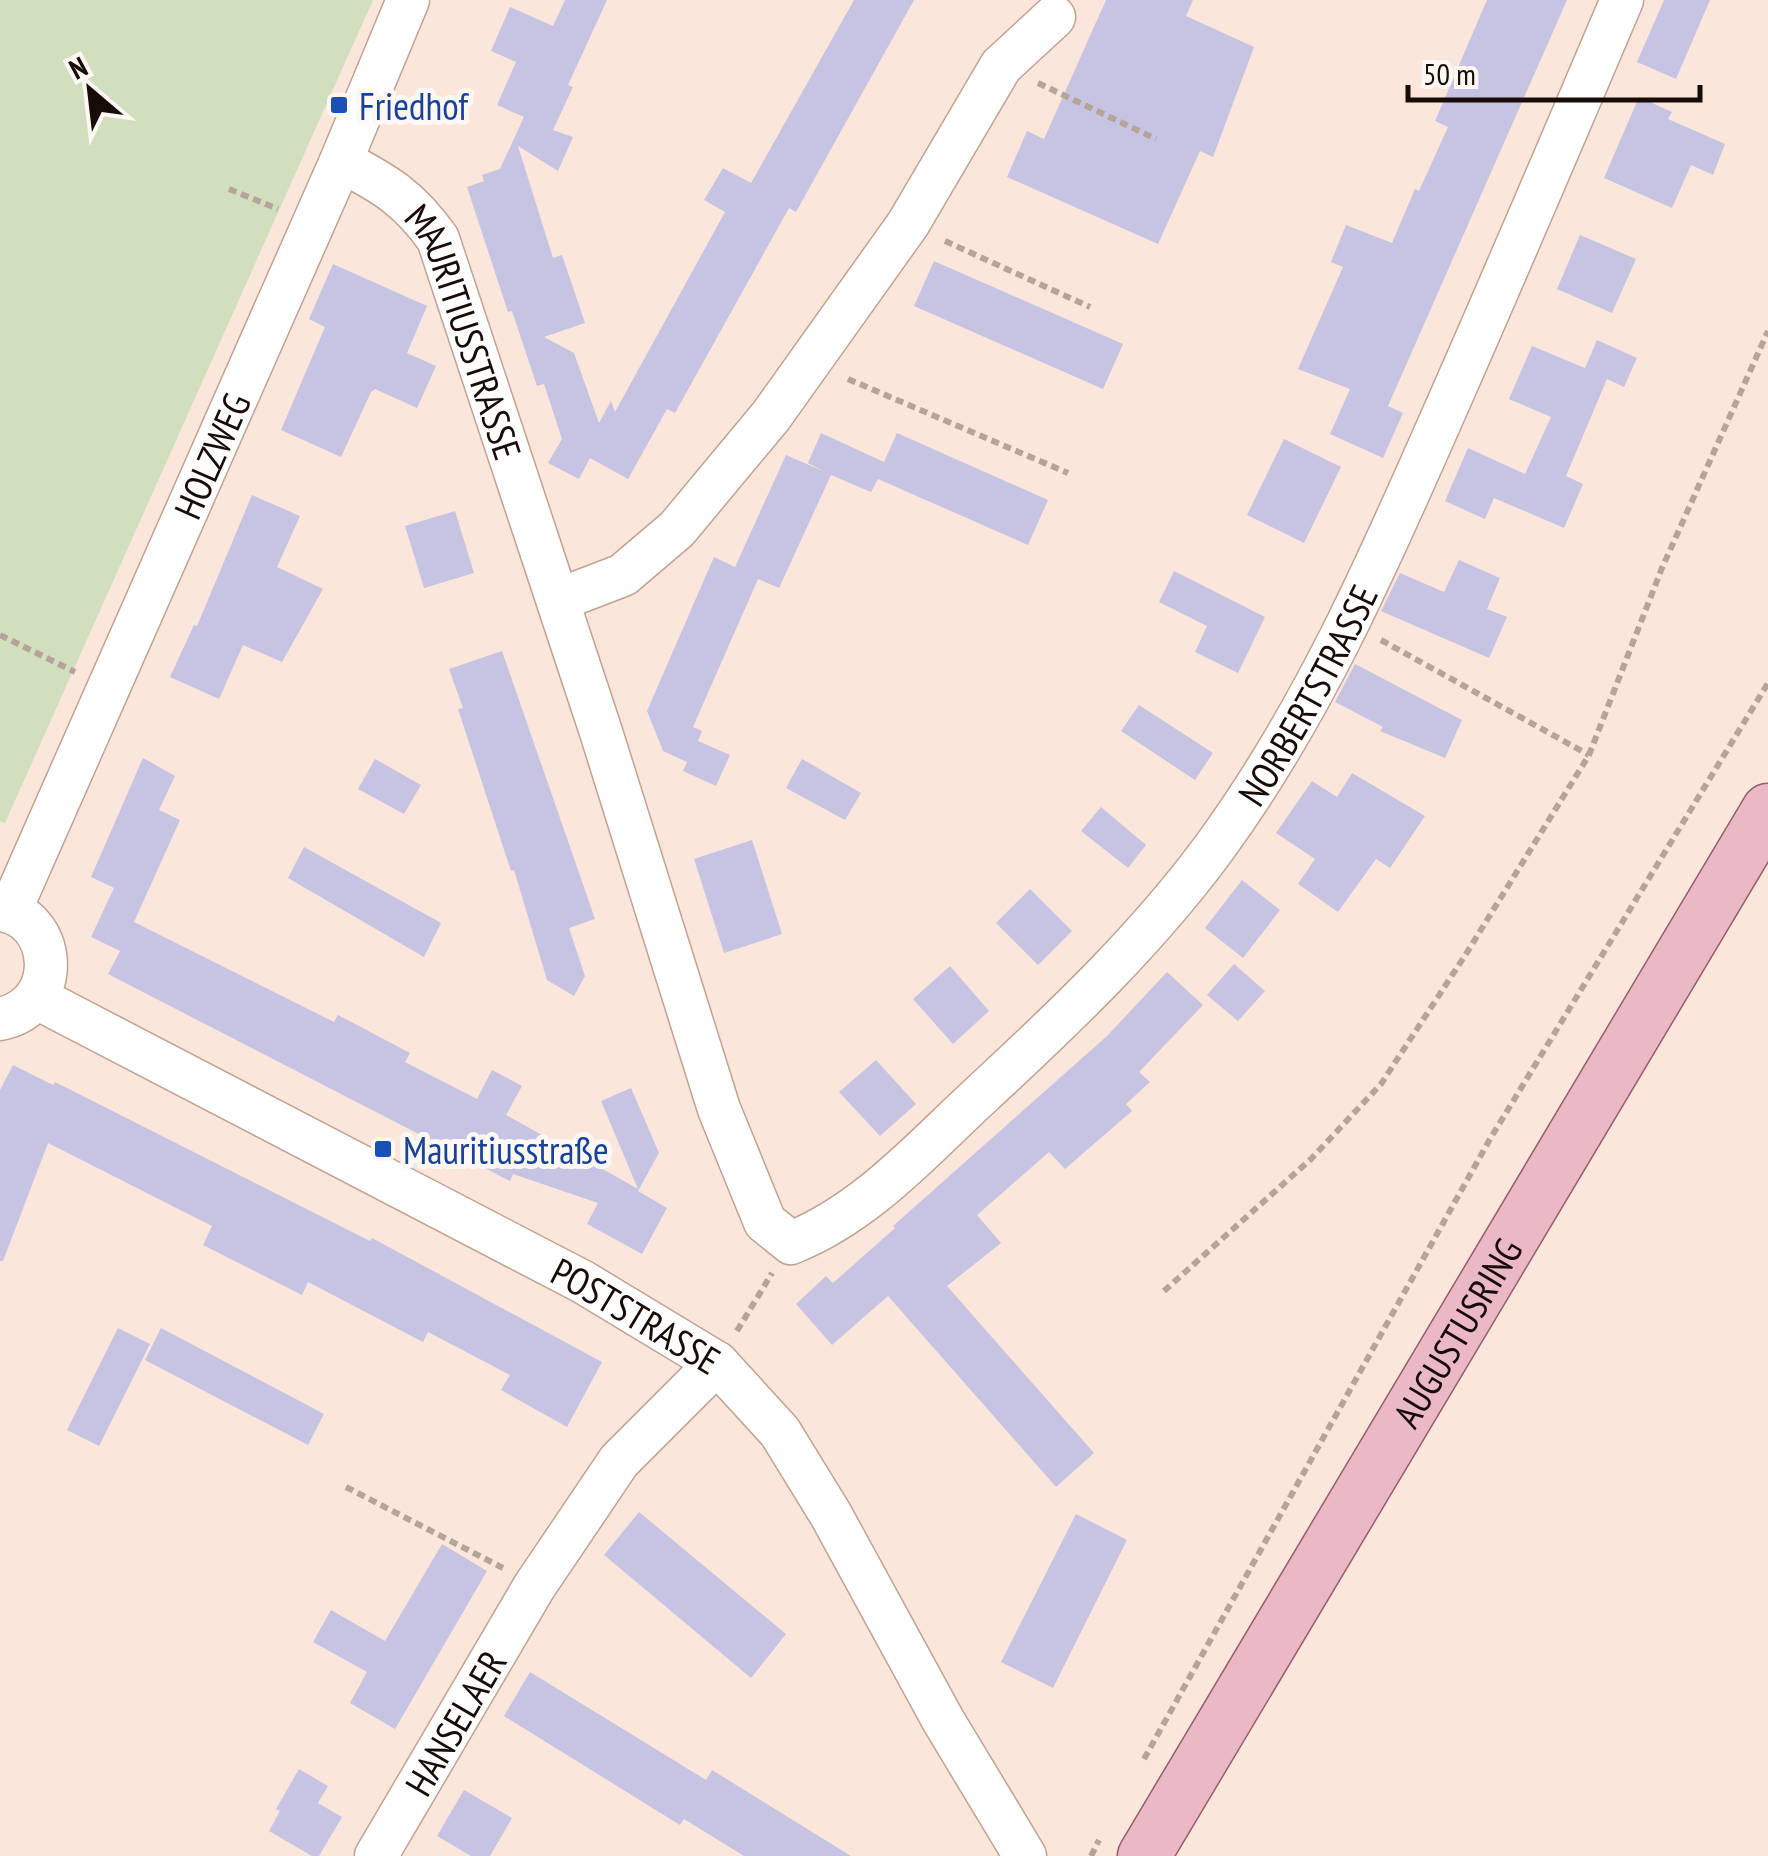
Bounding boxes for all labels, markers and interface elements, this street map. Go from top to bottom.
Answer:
north arrow [40,40,140,140]
scale bar [1408,40,1700,102]
text: N [63,48,93,87]
text: 50 m [1423,54,1476,93]
place label: Friedhof [359,81,469,130]
marker: Friedhof [328,94,350,116]
street label: MAURITIUSSTRASSE [395,193,534,465]
street label: HOLZWEG [162,385,260,526]
street label: NORBERTSTRASSE [1226,576,1387,814]
place label: Mauritiusstraße [403,1125,609,1174]
marker: Mauritiusstraße [372,1138,394,1160]
street label: AUGUSTUSRING [1381,1229,1532,1436]
street label: POSTSTRASSE [544,1246,730,1384]
street label: HANSELAER [393,1641,516,1804]

